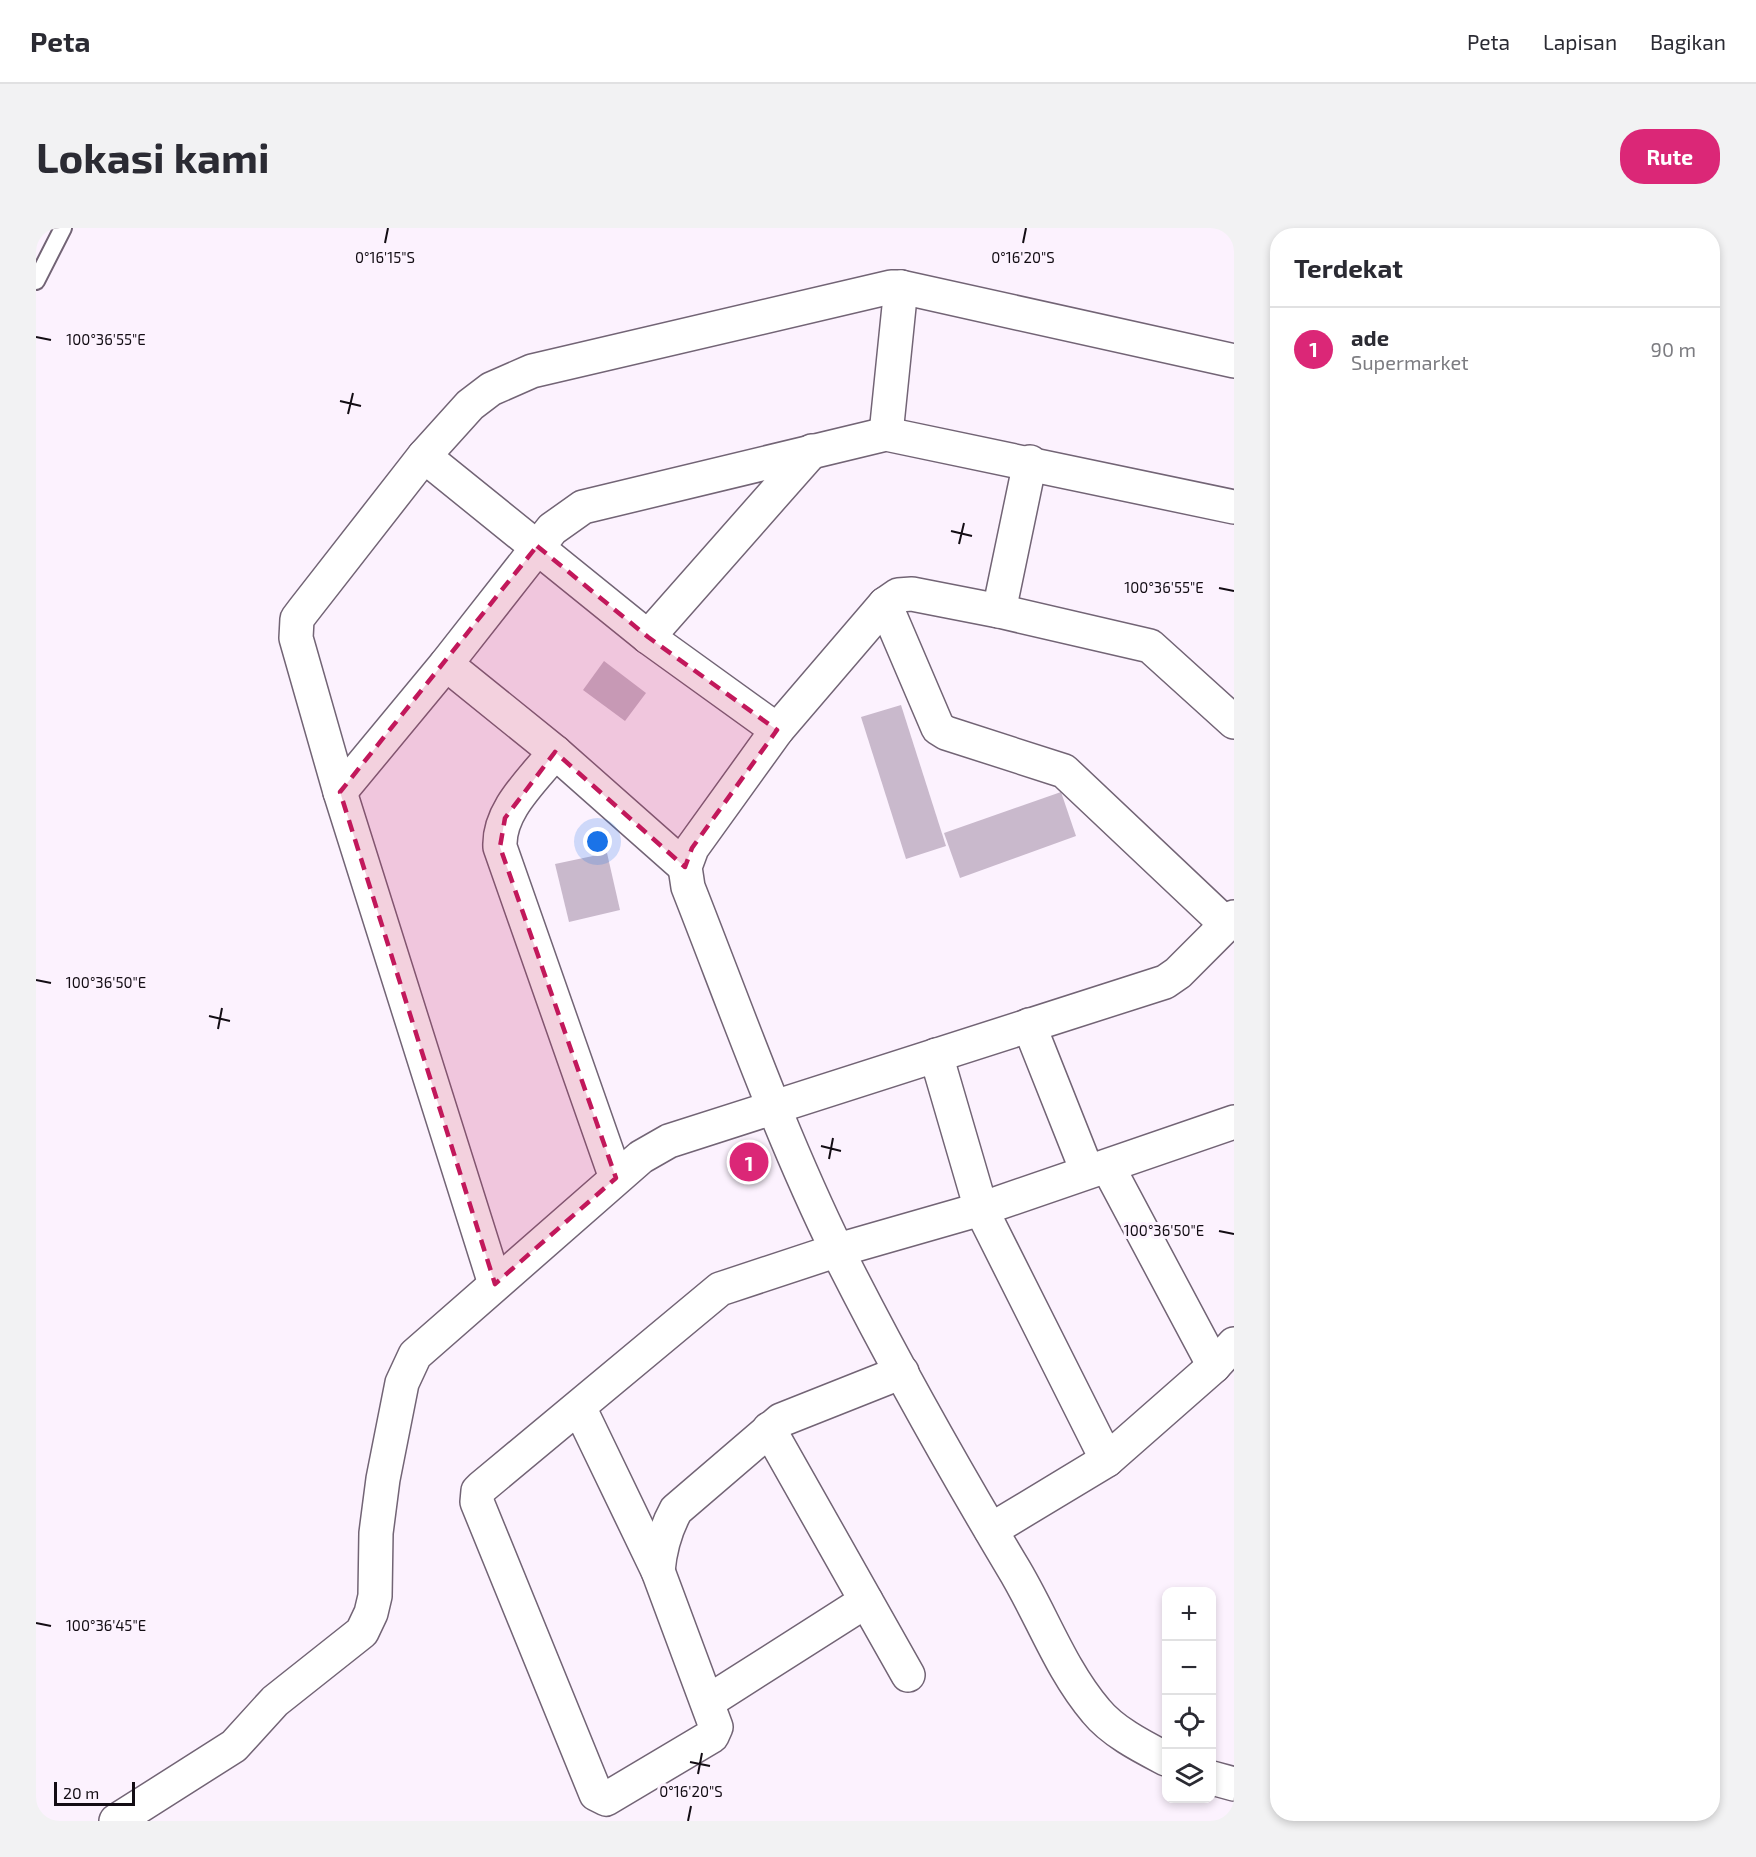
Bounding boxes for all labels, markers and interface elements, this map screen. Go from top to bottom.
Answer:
text: Peta [30,24,90,58]
text: Peta [1467,29,1510,54]
text: Lapisan [1543,29,1617,54]
text: Bagikan [1650,29,1726,54]
button: Rute [1620,129,1720,184]
text: Lokasi kami [36,131,270,181]
text: 0°16'15"S [355,248,415,266]
text: 0°16'20"S [991,248,1055,266]
text: Terdekat [1294,252,1403,283]
text: ade [1351,324,1389,350]
text: 100°36'55"E [66,330,146,348]
text: 1 [1309,337,1318,361]
text: 90 m [1651,337,1696,361]
text: Supermarket [1351,350,1469,374]
text: 100°36'55"E [1124,578,1204,596]
your location [583,827,612,856]
text: 100°36'50"E [66,973,146,991]
pin: 1 [730,1140,768,1184]
text: 100°36'50"E [1124,1221,1204,1239]
map controls [1162,1587,1216,1803]
button: + [1162,1587,1216,1641]
text: 100°36'45"E [66,1616,146,1634]
button: − [1162,1641,1216,1695]
button: locate [1162,1695,1216,1749]
button: layers [1162,1749,1216,1803]
scale bar [54,1779,135,1806]
text: 0°16'20"S [659,1782,723,1800]
text: 20 m [63,1783,99,1802]

